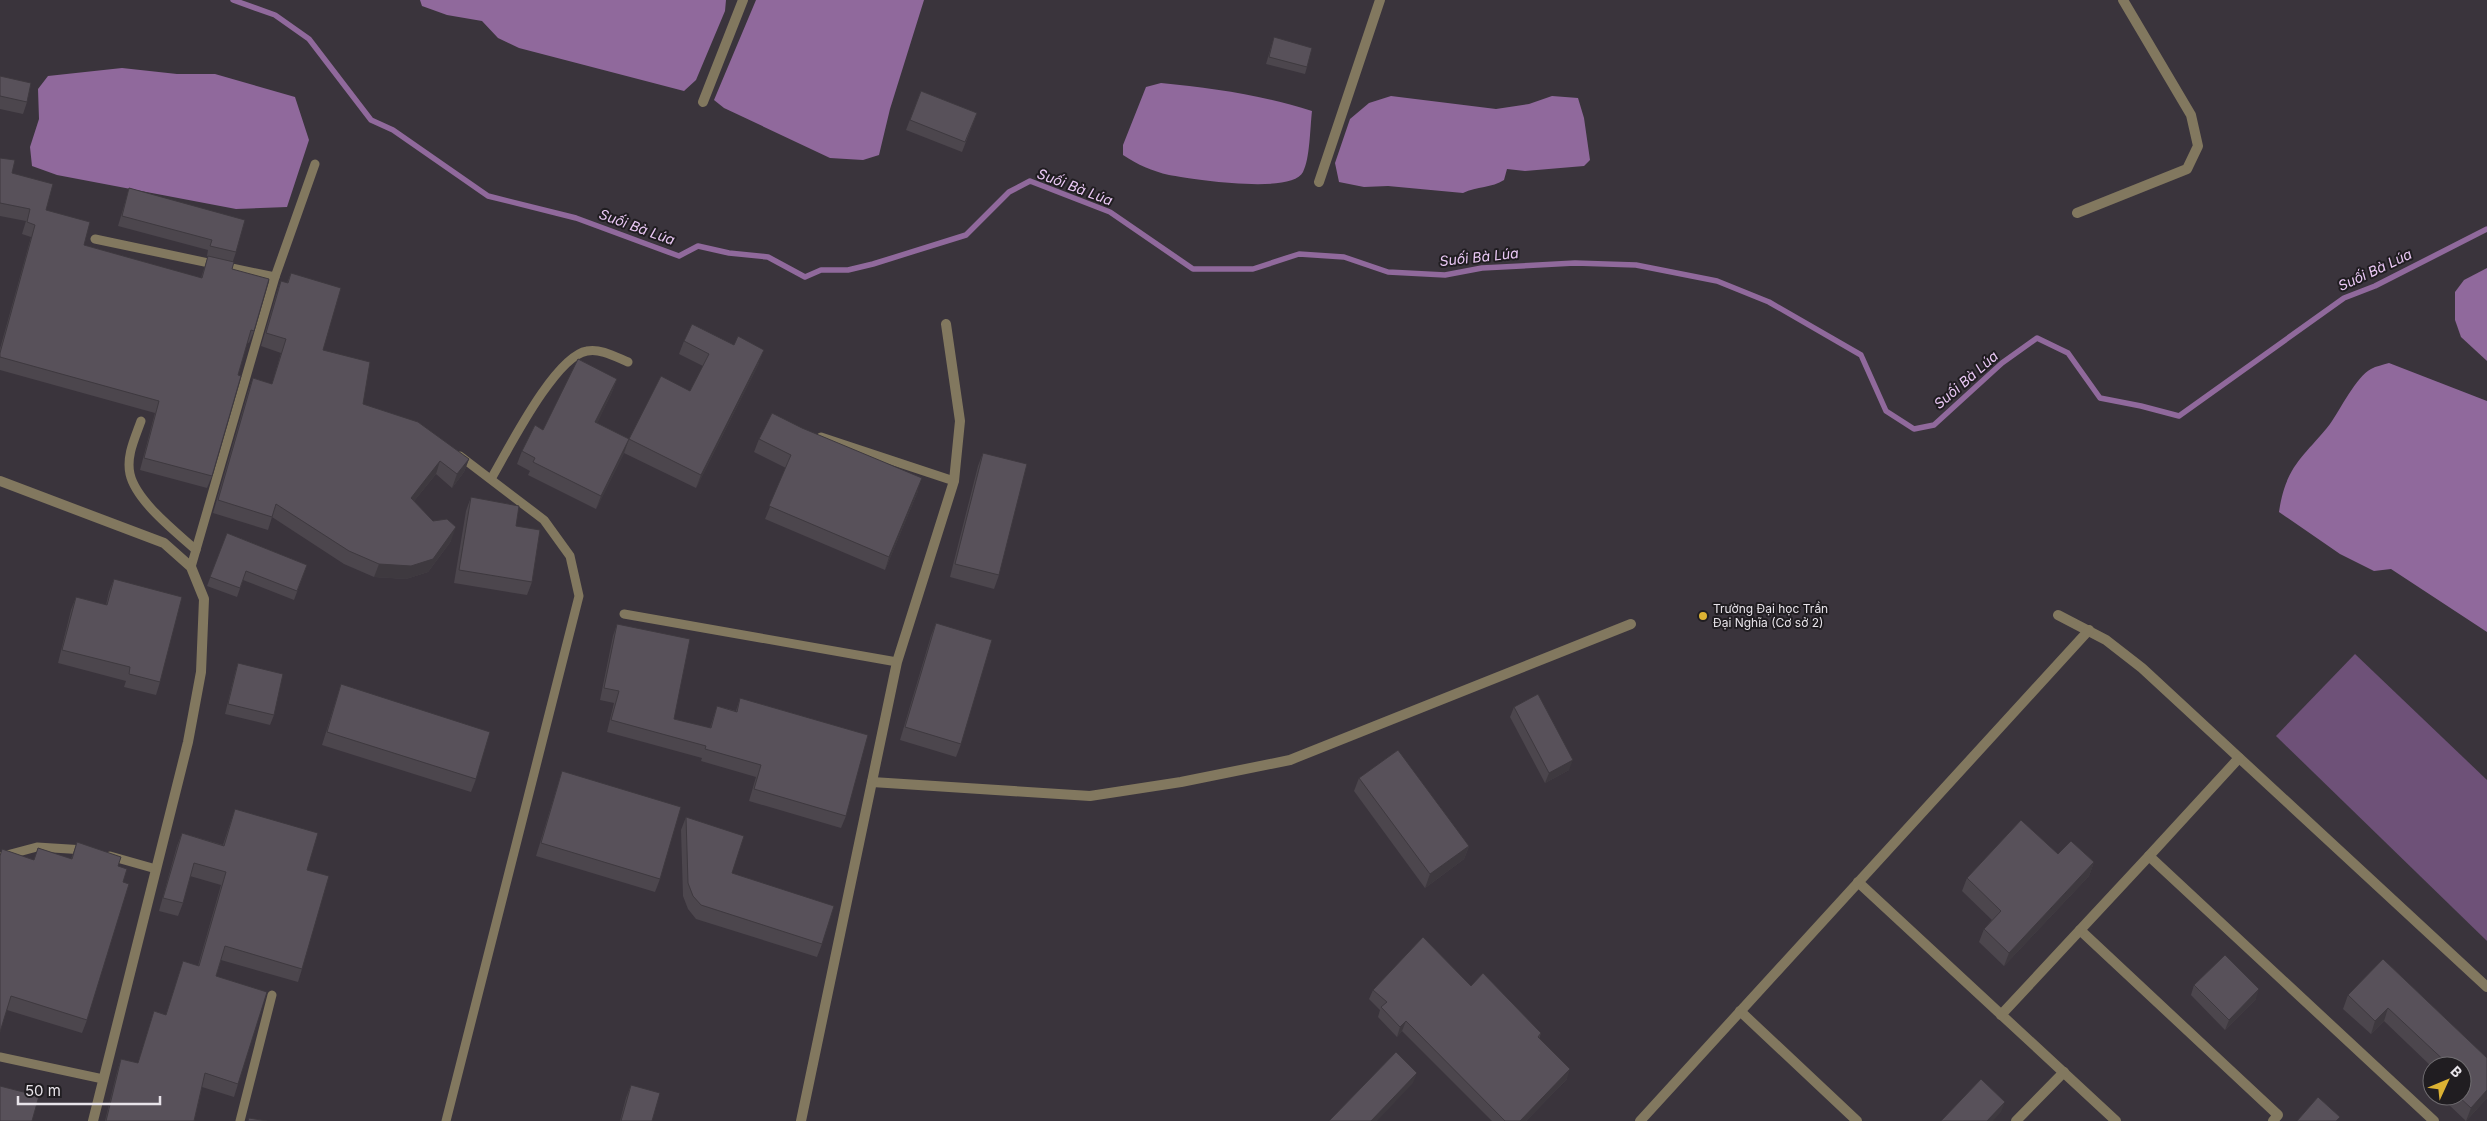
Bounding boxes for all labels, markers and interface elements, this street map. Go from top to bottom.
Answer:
water label: Suối Bà Lúa [1035,164,1116,209]
water label: Suối Bà Lúa [597,205,678,248]
water label: Suối Bà Lúa [1439,244,1520,269]
water label: Suối Bà Lúa [2335,245,2415,294]
water label: Suối Bà Lúa [1930,347,2002,412]
place label: Trường Đại học Trần Đại Nghĩa (Cơ sở 2) [1713,601,1828,630]
marker: Trường Đại học Trần Đại Nghĩa (Cơ sở 2) [1697,610,1709,622]
north arrow [2422,1056,2472,1106]
text: B [2447,1062,2466,1081]
scale bar [18,1074,160,1106]
text: 50 m [25,1081,61,1100]

